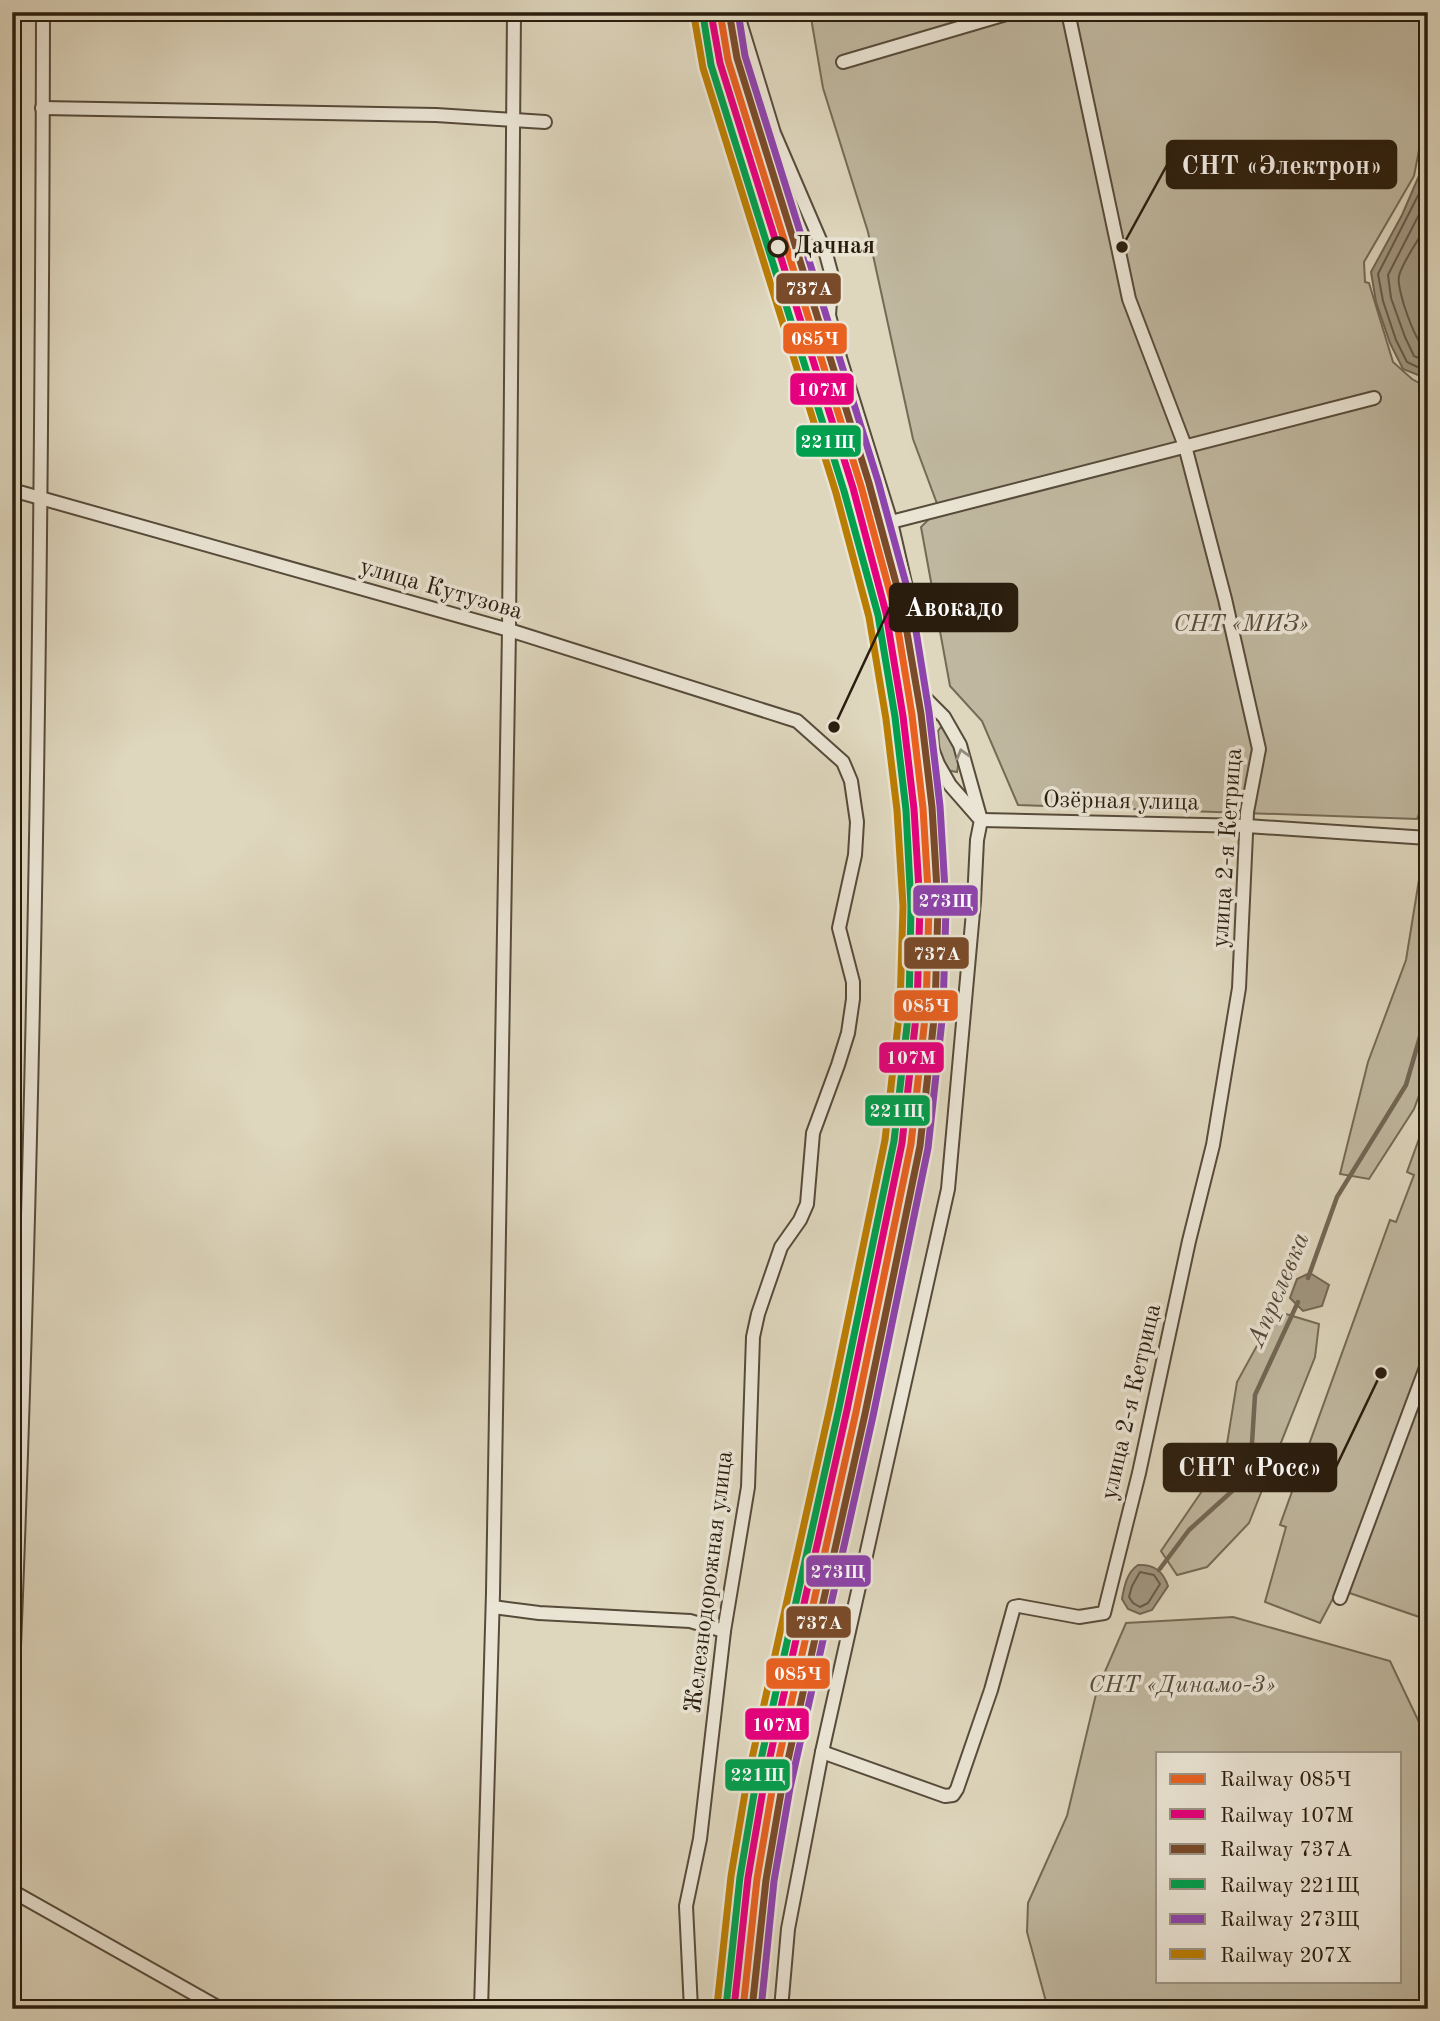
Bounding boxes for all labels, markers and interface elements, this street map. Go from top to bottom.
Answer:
callout: СНТ «Электрон» [1167,141,1396,188]
text: СНТ «Электрон» [1182,154,1382,180]
place label: Дачная [794,235,875,259]
marker: Дачная [768,237,788,257]
line badge: 737А [775,272,842,305]
text: 737А [785,281,833,300]
line badge: 085Ч [782,322,848,355]
text: 085Ч [791,331,839,350]
line badge: 107М [789,372,855,406]
text: 107М [797,382,847,401]
line badge: 221Щ [795,424,862,458]
text: 221Щ [801,434,856,453]
street label: улица Кутузова [357,555,525,625]
callout: Авокадо [890,584,1017,631]
text: Авокадо [904,596,1004,622]
park label: СНТ «МИЗ» [1173,612,1309,637]
street label: улица 2-я Кетрица [1209,747,1247,949]
one-way arrow [956,748,970,760]
street label: Озёрная улица [1043,789,1199,815]
line badge: 273Щ [912,884,979,917]
text: 273Щ [919,893,974,912]
line badge: 737А [903,936,970,970]
text: 737А [913,946,961,965]
line badge: 085Ч [893,989,959,1022]
text: 085Ч [902,998,950,1017]
line badge: 107М [878,1041,945,1074]
text: 107М [886,1050,936,1069]
line badge: 221Щ [864,1094,931,1127]
text: 221Щ [870,1103,925,1122]
water label: Апрелевка [1242,1229,1315,1353]
street label: улица 2-я Кетрица [1098,1302,1166,1502]
callout: СНТ «Росс» [1164,1444,1336,1491]
street label: Железнодорожная улица [682,1449,738,1714]
text: СНТ «Росс» [1178,1456,1322,1482]
line badge: 273Щ [805,1554,872,1588]
text: 273Щ [811,1564,866,1583]
line badge: 737А [785,1605,852,1639]
text: 737А [795,1615,843,1634]
line badge: 085Ч [765,1657,831,1690]
text: 085Ч [774,1666,822,1685]
park label: СНТ «Динамо-3» [1088,1674,1276,1698]
line badge: 107М [744,1707,810,1741]
text: 107М [752,1717,802,1736]
legend [1156,1752,1402,1982]
line badge: 221Щ [724,1758,791,1792]
text: 221Щ [731,1767,786,1786]
text: Railway 085Ч [1220,1770,1351,1791]
text: Railway 107М [1220,1806,1354,1827]
text: Railway 737А [1220,1840,1352,1861]
text: Railway 221Щ [1220,1876,1359,1897]
text: Railway 273Щ [1220,1910,1359,1931]
text: Railway 207Х [1220,1946,1352,1967]

